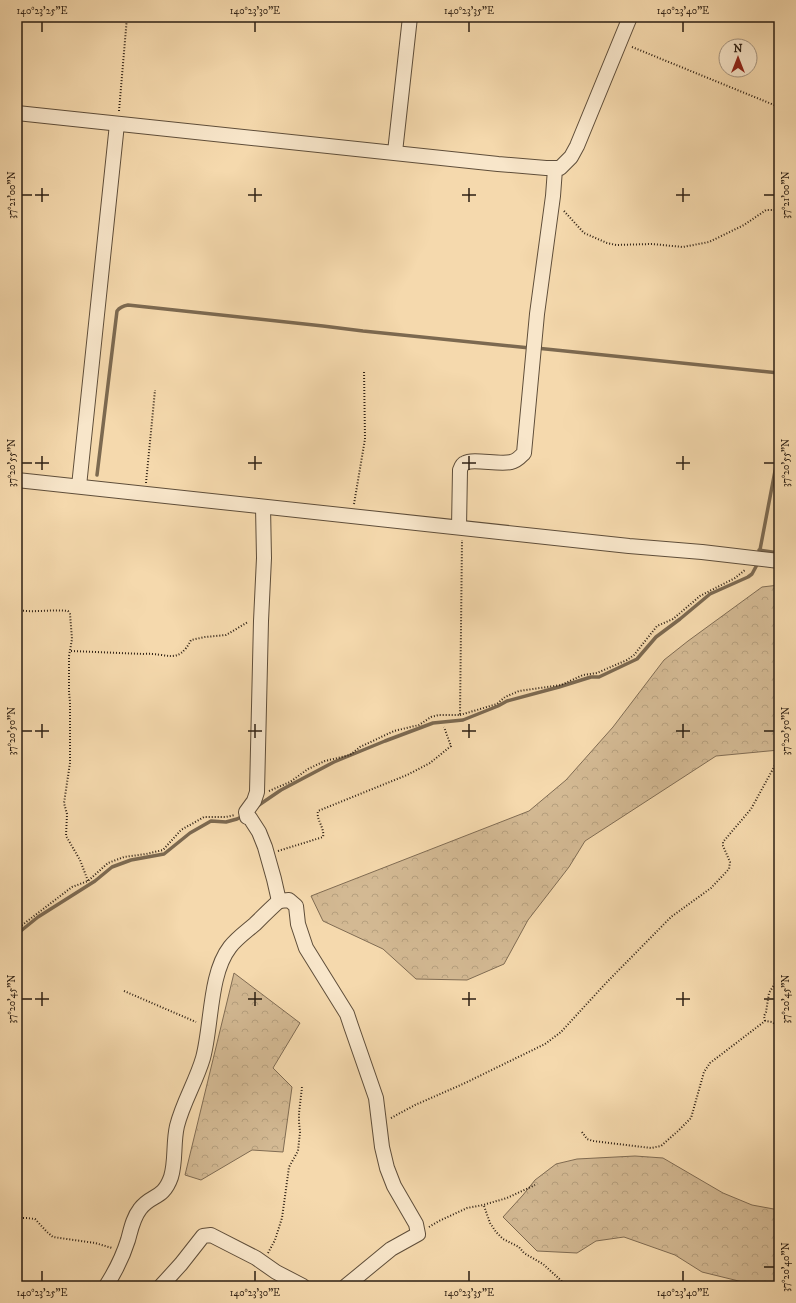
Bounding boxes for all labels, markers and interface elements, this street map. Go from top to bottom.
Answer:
text: 140°23'25"E [16,5,68,17]
text: 140°23'30"E [230,5,280,17]
text: 140°23'35"E [444,5,494,17]
text: 140°23'40"E [657,5,709,17]
north arrow [718,38,758,78]
text: N [733,42,743,56]
text: 37°21'00"N [6,171,18,219]
text: 37°21'00"N [780,171,792,219]
text: 37°20'55"N [6,439,18,487]
text: 37°20'55"N [780,439,792,487]
text: 37°20'50"N [6,707,18,755]
text: 37°20'50"N [780,707,792,755]
text: 37°20'45"N [6,975,18,1023]
text: 37°20'45"N [780,975,792,1023]
text: 37°20'40"N [780,1242,792,1292]
text: 140°23'25"E [16,1287,68,1299]
text: 140°23'30"E [230,1287,280,1299]
text: 140°23'35"E [444,1287,494,1299]
text: 140°23'40"E [657,1287,709,1299]

